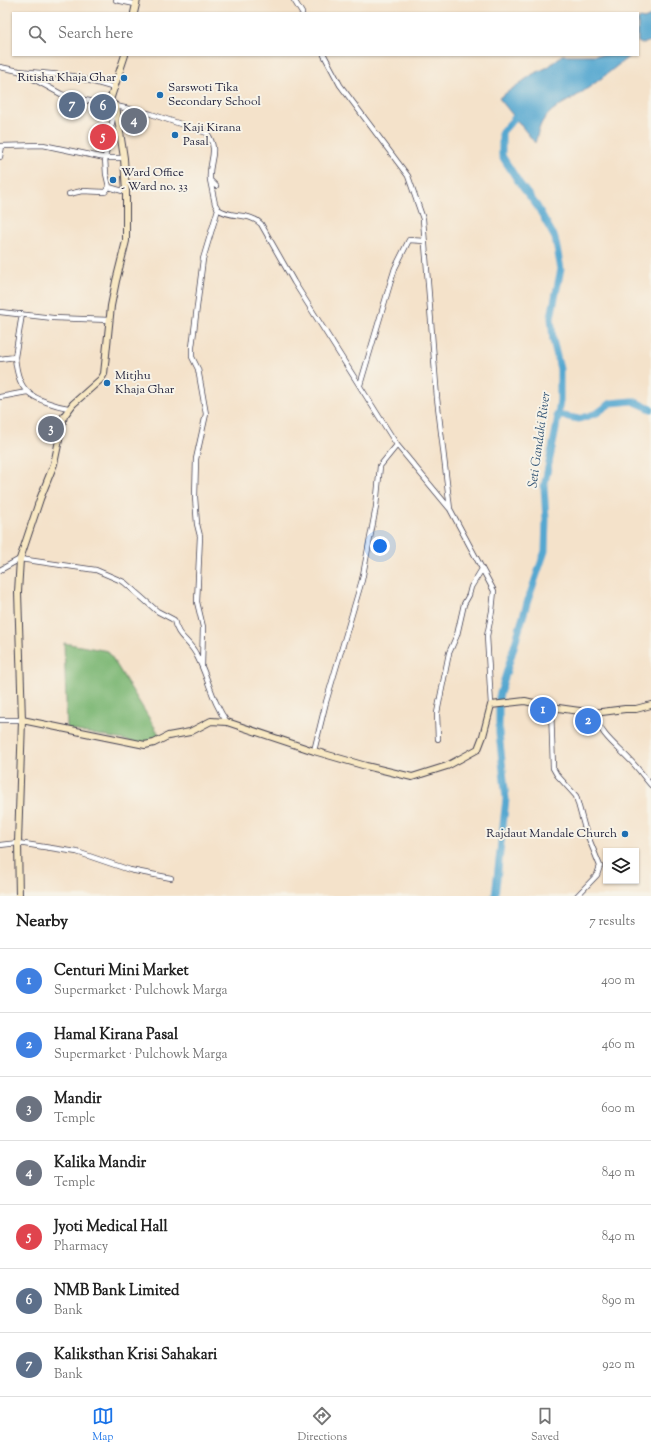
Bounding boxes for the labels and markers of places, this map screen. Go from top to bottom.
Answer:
place label: Ritisha Khaja Ghar [17,69,116,87]
marker: Ritisha Khaja Ghar [119,73,129,83]
place label: Sarswoti Tika Secondary School [168,79,261,111]
pin: 7 [59,90,85,120]
marker: Sarswoti Tika Secondary School [155,90,165,100]
pin: 6 [90,92,116,122]
pin: 4 [121,106,147,136]
place label: Kaji Kirana Pasal [183,119,242,151]
pin: 5 [90,122,116,152]
marker: Kaji Kirana Pasal [170,130,180,140]
place label: Ward Office - Ward no. 33 [121,164,188,196]
marker: Ward Office - Ward no. 33 [108,175,118,185]
place label: Mitjhu Khaja Ghar [115,367,175,399]
marker: Mitjhu Khaja Ghar [102,378,112,388]
pin: 3 [38,414,64,444]
pin: 1 [530,695,556,725]
pin: 2 [575,706,601,736]
place label: Rajdaut Mandale Church [486,825,617,843]
marker: Rajdaut Mandale Church [620,829,630,839]

